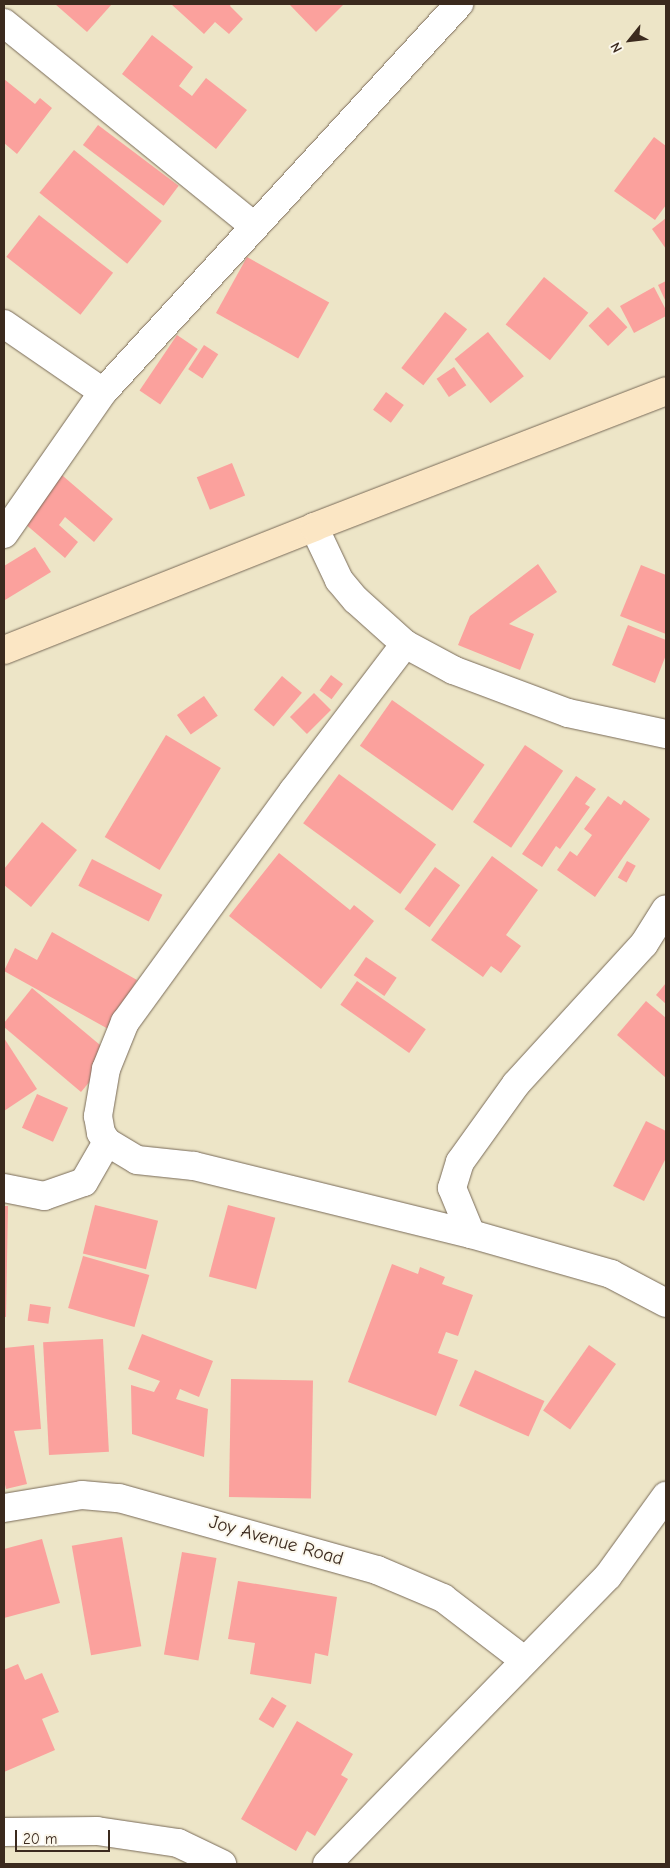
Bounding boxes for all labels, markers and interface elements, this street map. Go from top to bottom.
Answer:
north arrow [605,15,655,65]
text: N [607,39,626,56]
street label: Joy Avenue Road [206,1511,346,1571]
scale bar [18,1820,112,1852]
text: 20 m [23,1830,57,1848]

